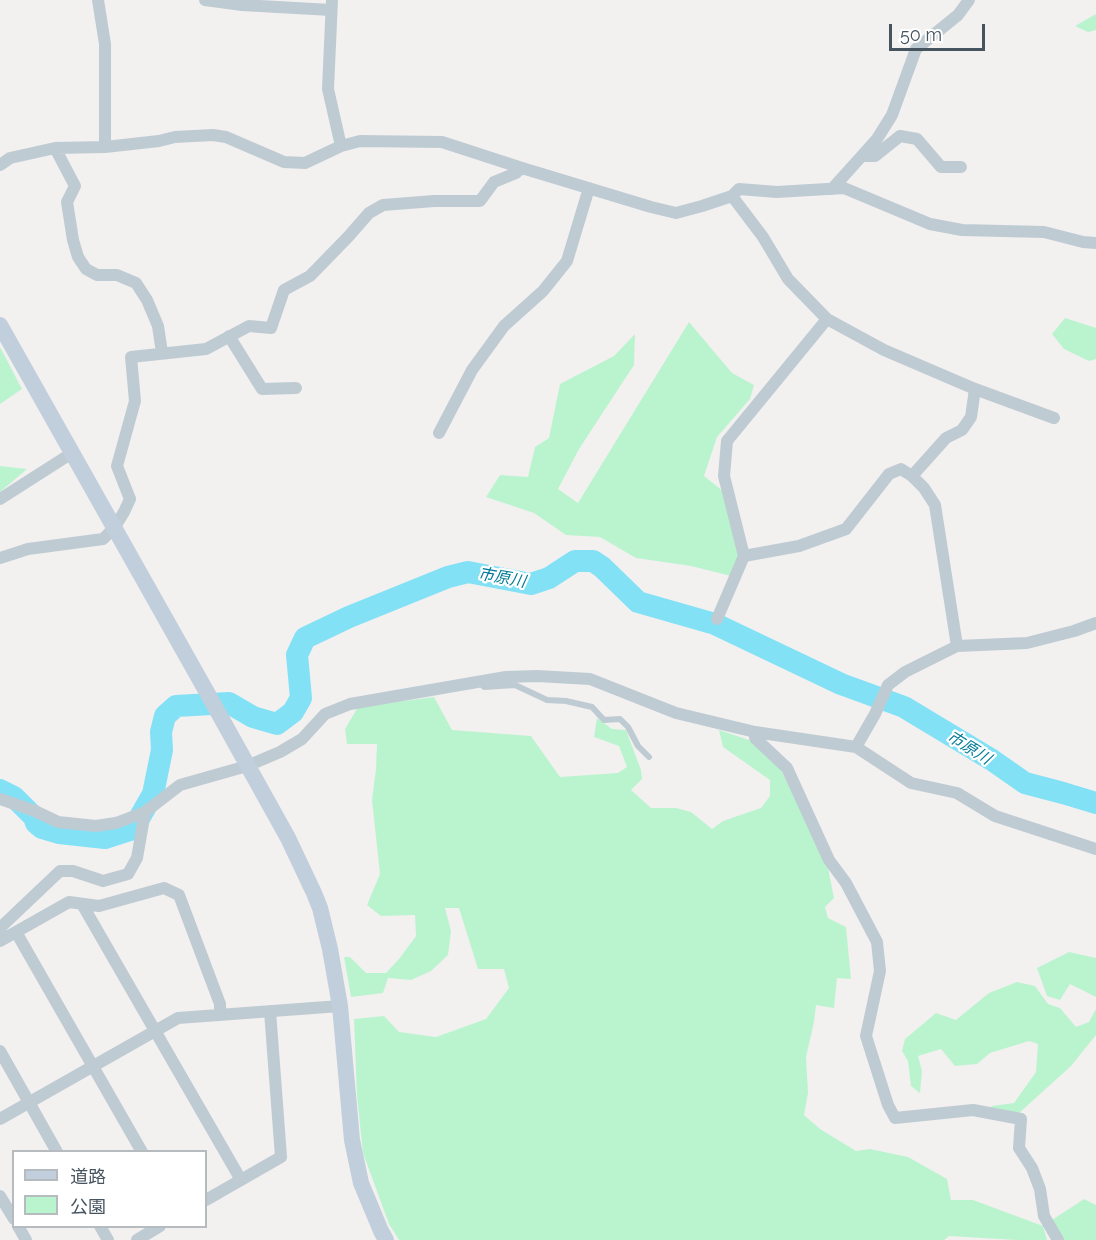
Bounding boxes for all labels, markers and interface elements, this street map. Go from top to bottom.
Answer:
scale bar [892,12,988,50]
text: 50 m [900,24,942,45]
water label: 市原川 [477,564,527,592]
water label: 市原川 [944,727,994,769]
legend [12,1150,207,1228]
text: 道路 [70,1166,106,1187]
text: 公園 [70,1196,106,1217]

